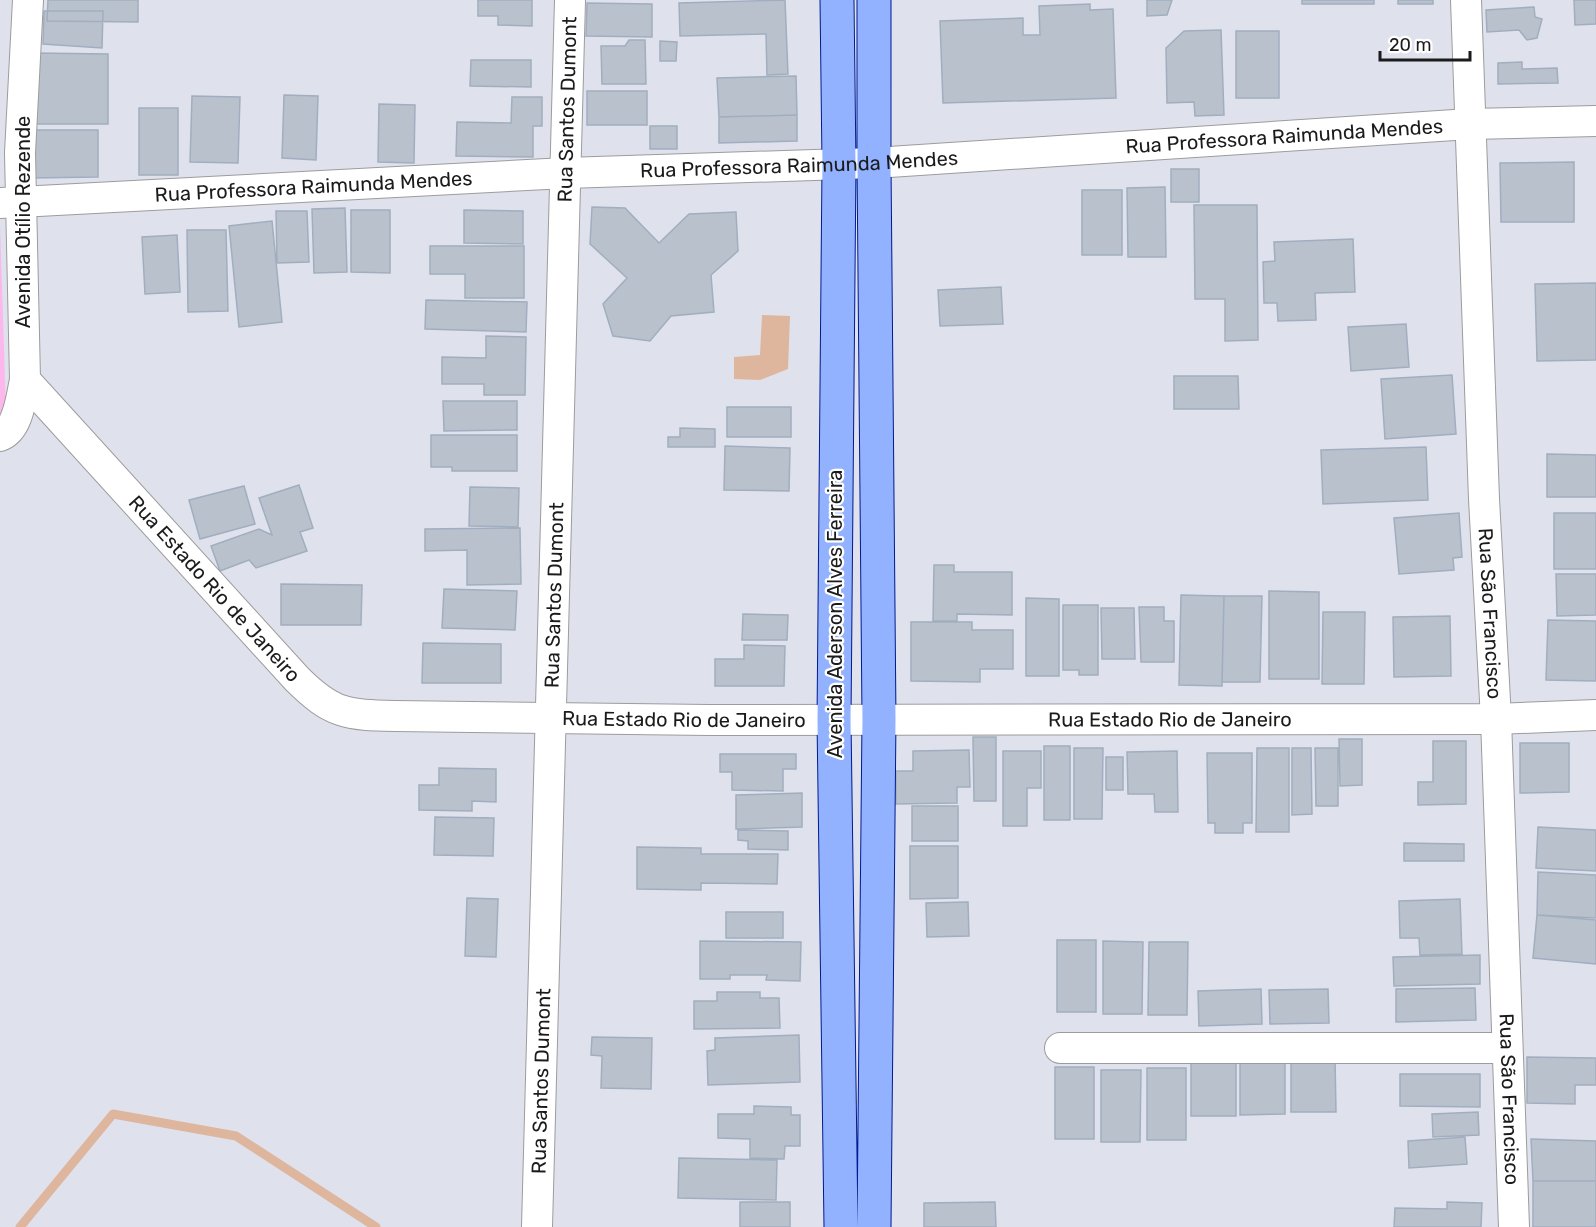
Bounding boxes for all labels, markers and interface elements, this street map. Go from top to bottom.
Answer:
street label: Rua Santos Dumont [553,16,582,203]
scale bar [1380,24,1470,62]
text: 20 m [1389,34,1431,56]
street label: Rua Professora Raimunda Mendes [1125,114,1444,159]
street label: Avenida Otílio Rezende [11,116,35,328]
street label: Rua Professora Raimunda Mendes [640,146,959,183]
street label: Rua Professora Raimunda Mendes [154,166,473,207]
street label: Avenida Aderson Alves Ferreira [823,470,847,758]
street label: Rua Estado Rio de Janeiro [124,490,306,687]
street label: Rua Santos Dumont [539,502,568,688]
street label: Rua São Francisco [1474,527,1507,700]
street label: Rua Estado Rio de Janeiro [562,706,806,732]
street label: Rua Estado Rio de Janeiro [1048,707,1292,732]
street label: Rua Santos Dumont [526,988,555,1174]
street label: Rua São Francisco [1494,1013,1524,1185]

